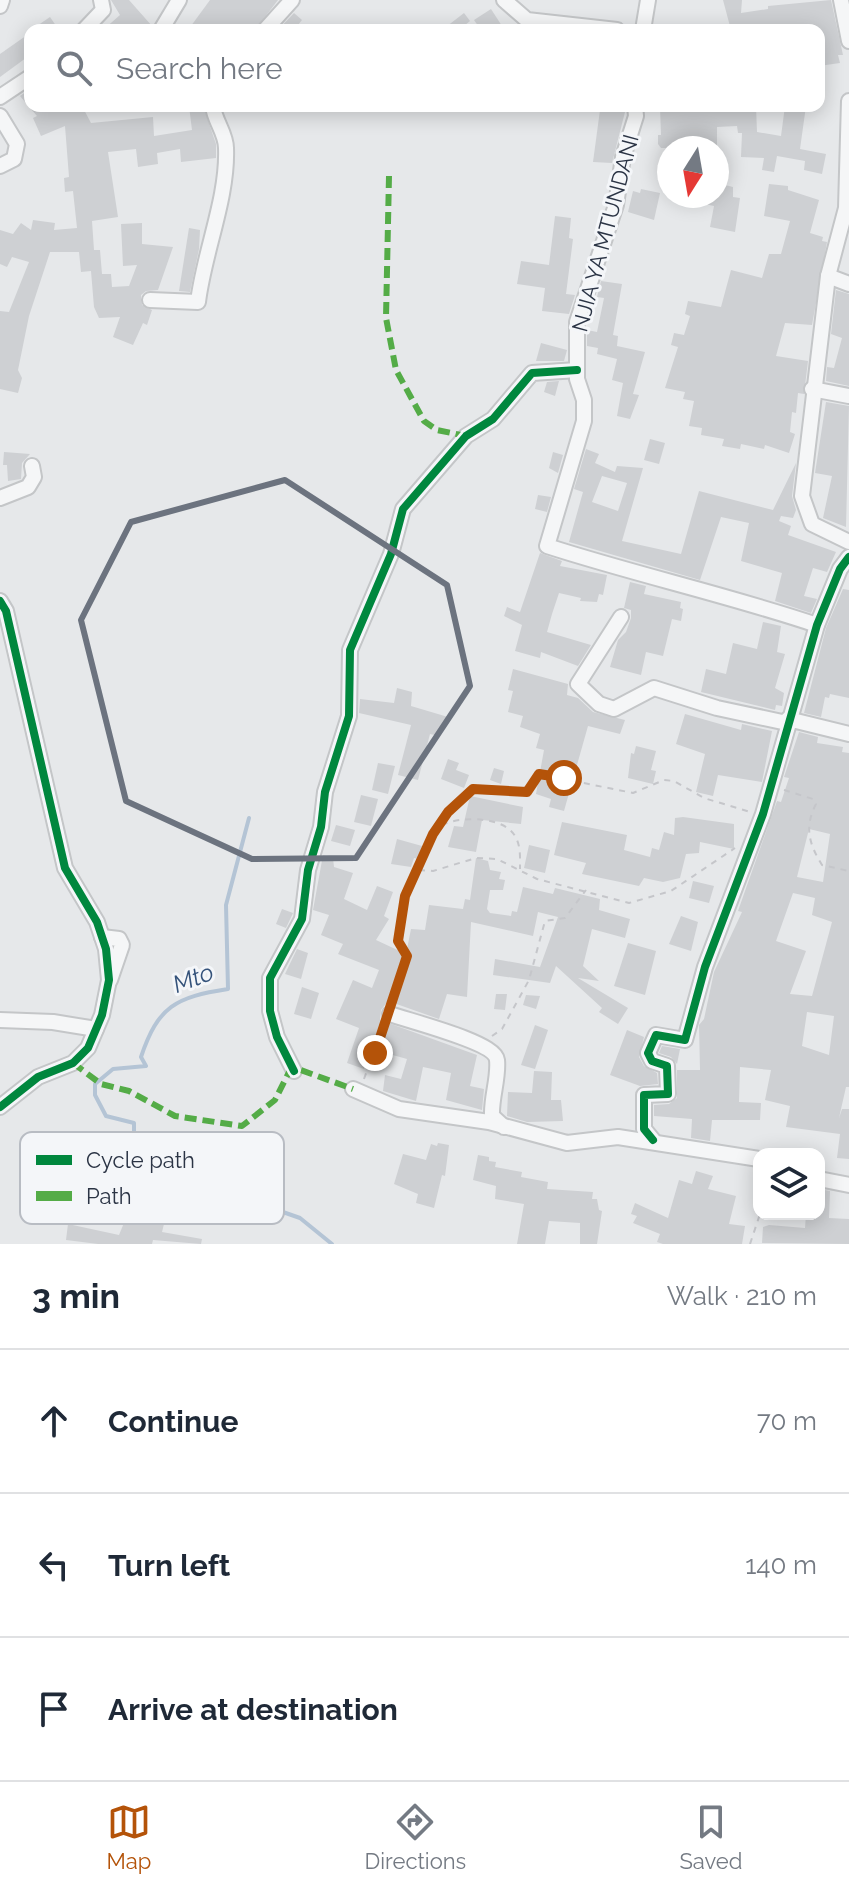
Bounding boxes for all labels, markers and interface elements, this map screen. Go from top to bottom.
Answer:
search box [24,24,825,112]
icon: search [52,46,96,90]
text: Search here [116,51,283,86]
street label: NJIA YA MTUNDANI [566,131,644,335]
north arrow [657,136,729,208]
route start [546,760,582,796]
water label: Mto [169,957,217,999]
route end [357,1035,393,1071]
legend [20,1132,284,1224]
text: Cycle path [86,1147,195,1173]
map controls [753,1148,825,1220]
button: layers [753,1148,825,1220]
text: Path [86,1183,132,1209]
text: 3 min [32,1276,120,1316]
text: Walk · 210 m [667,1281,817,1311]
icon: ahead [32,1399,76,1443]
text: Continue [108,1404,239,1439]
text: 70 m [757,1406,817,1436]
icon: left [32,1543,76,1587]
text: Turn left [108,1548,230,1583]
text: 140 m [745,1550,817,1580]
icon: arrive [32,1687,76,1731]
text: Arrive at destination [108,1692,398,1727]
tab: Map [107,1800,151,1874]
tab: Directions [365,1800,466,1874]
tab: Saved [679,1800,742,1874]

